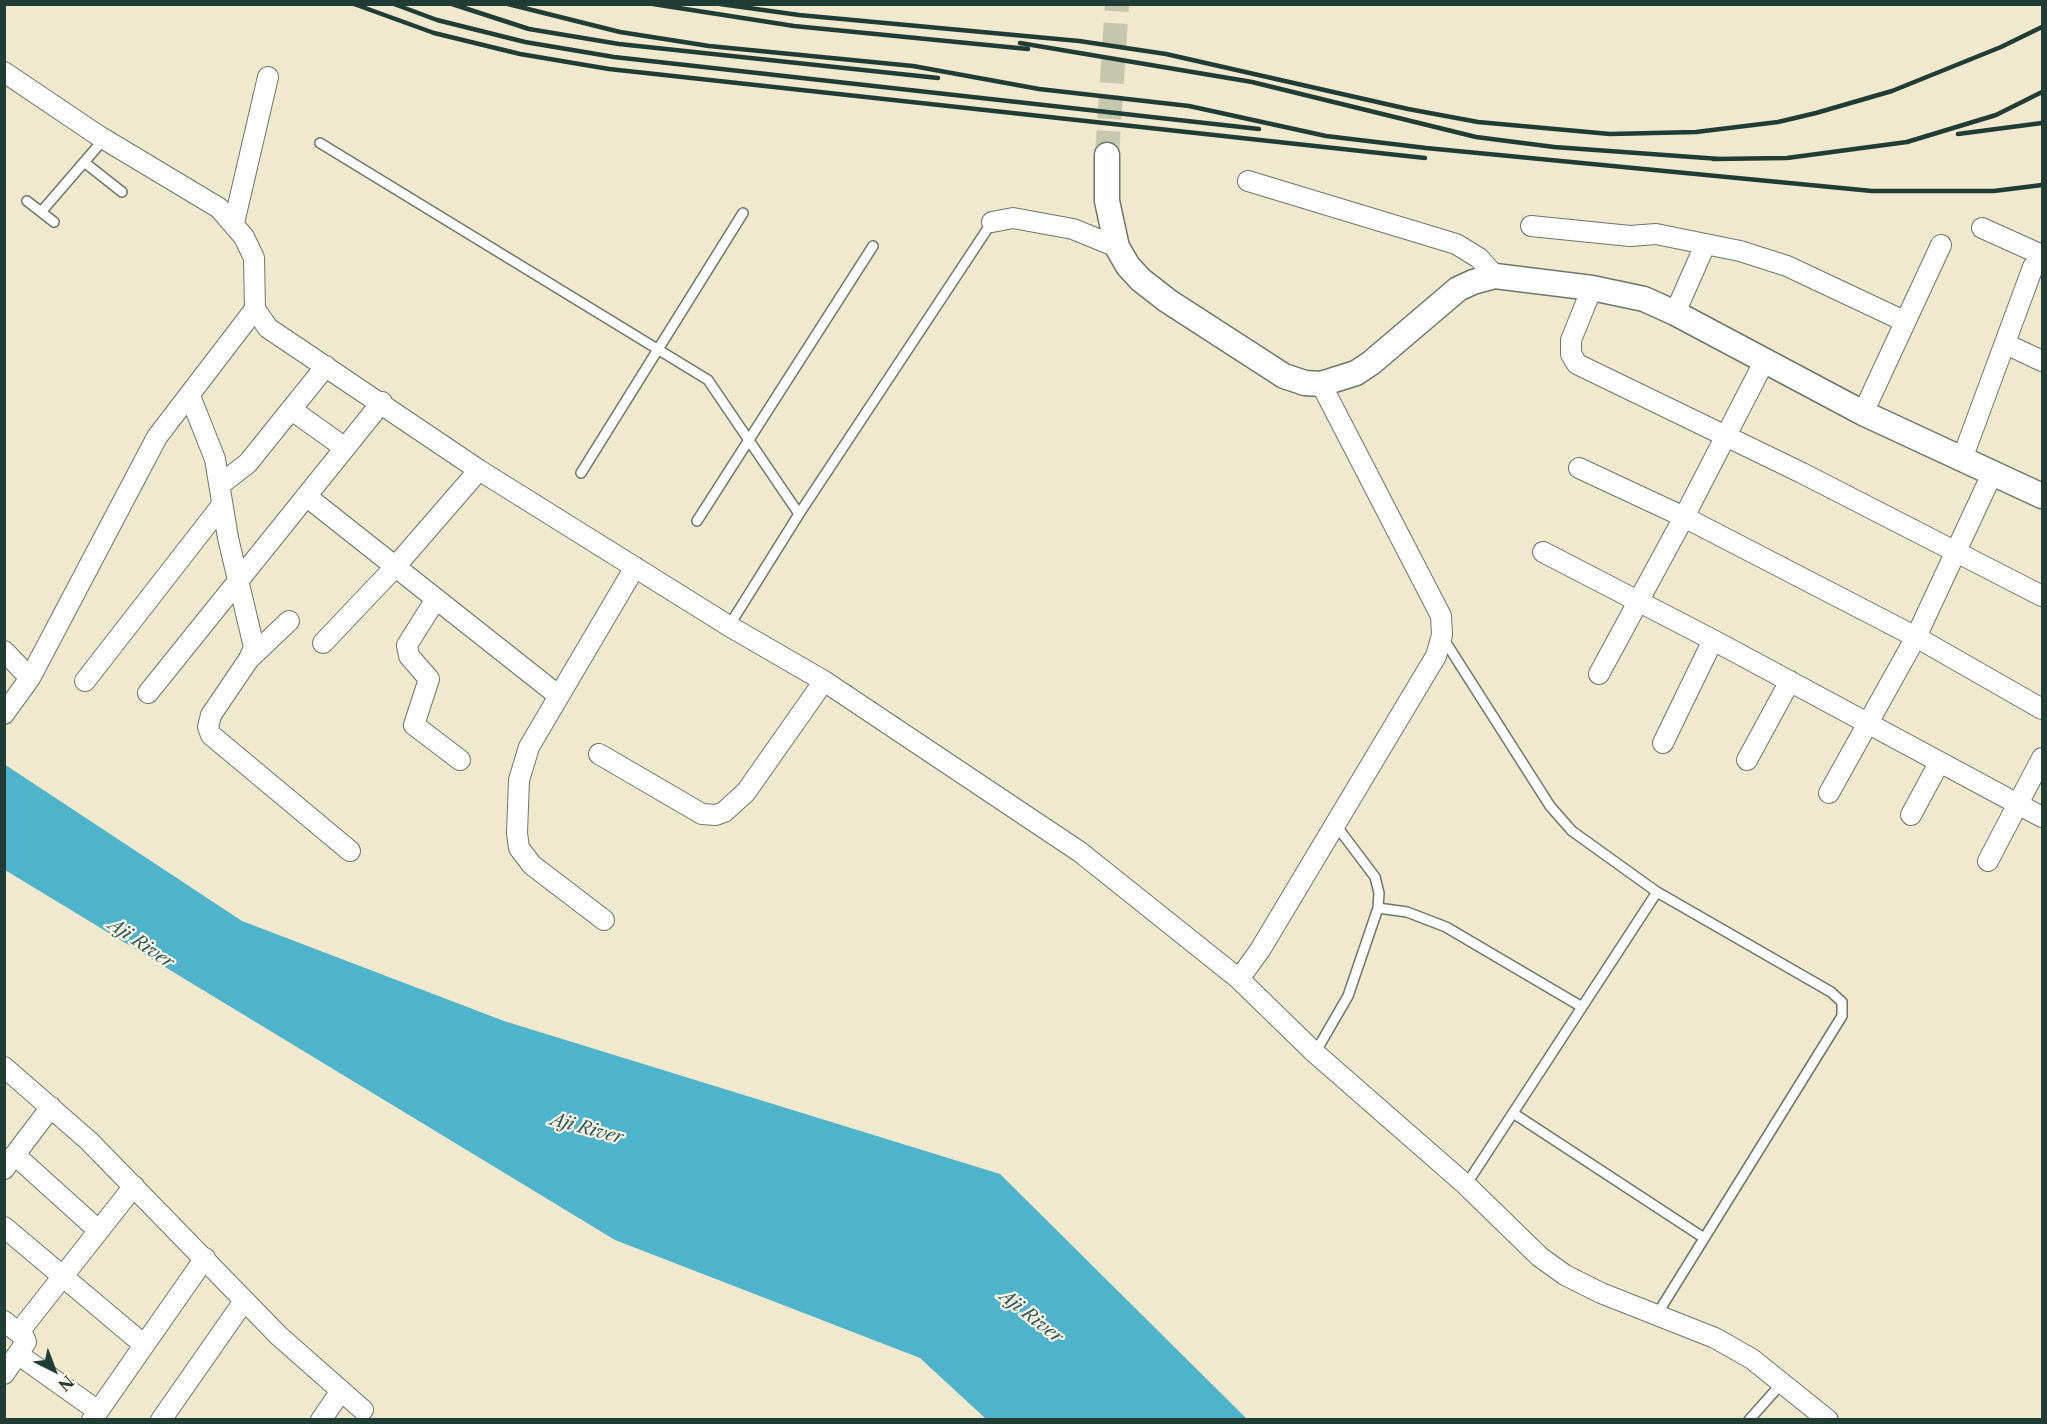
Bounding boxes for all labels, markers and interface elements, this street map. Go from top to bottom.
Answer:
water label: Aji River [104,914,178,974]
water label: Aji River [548,1109,626,1149]
water label: Aji River [995,1286,1067,1348]
north arrow [24,1340,84,1400]
text: N [54,1371,78,1395]

